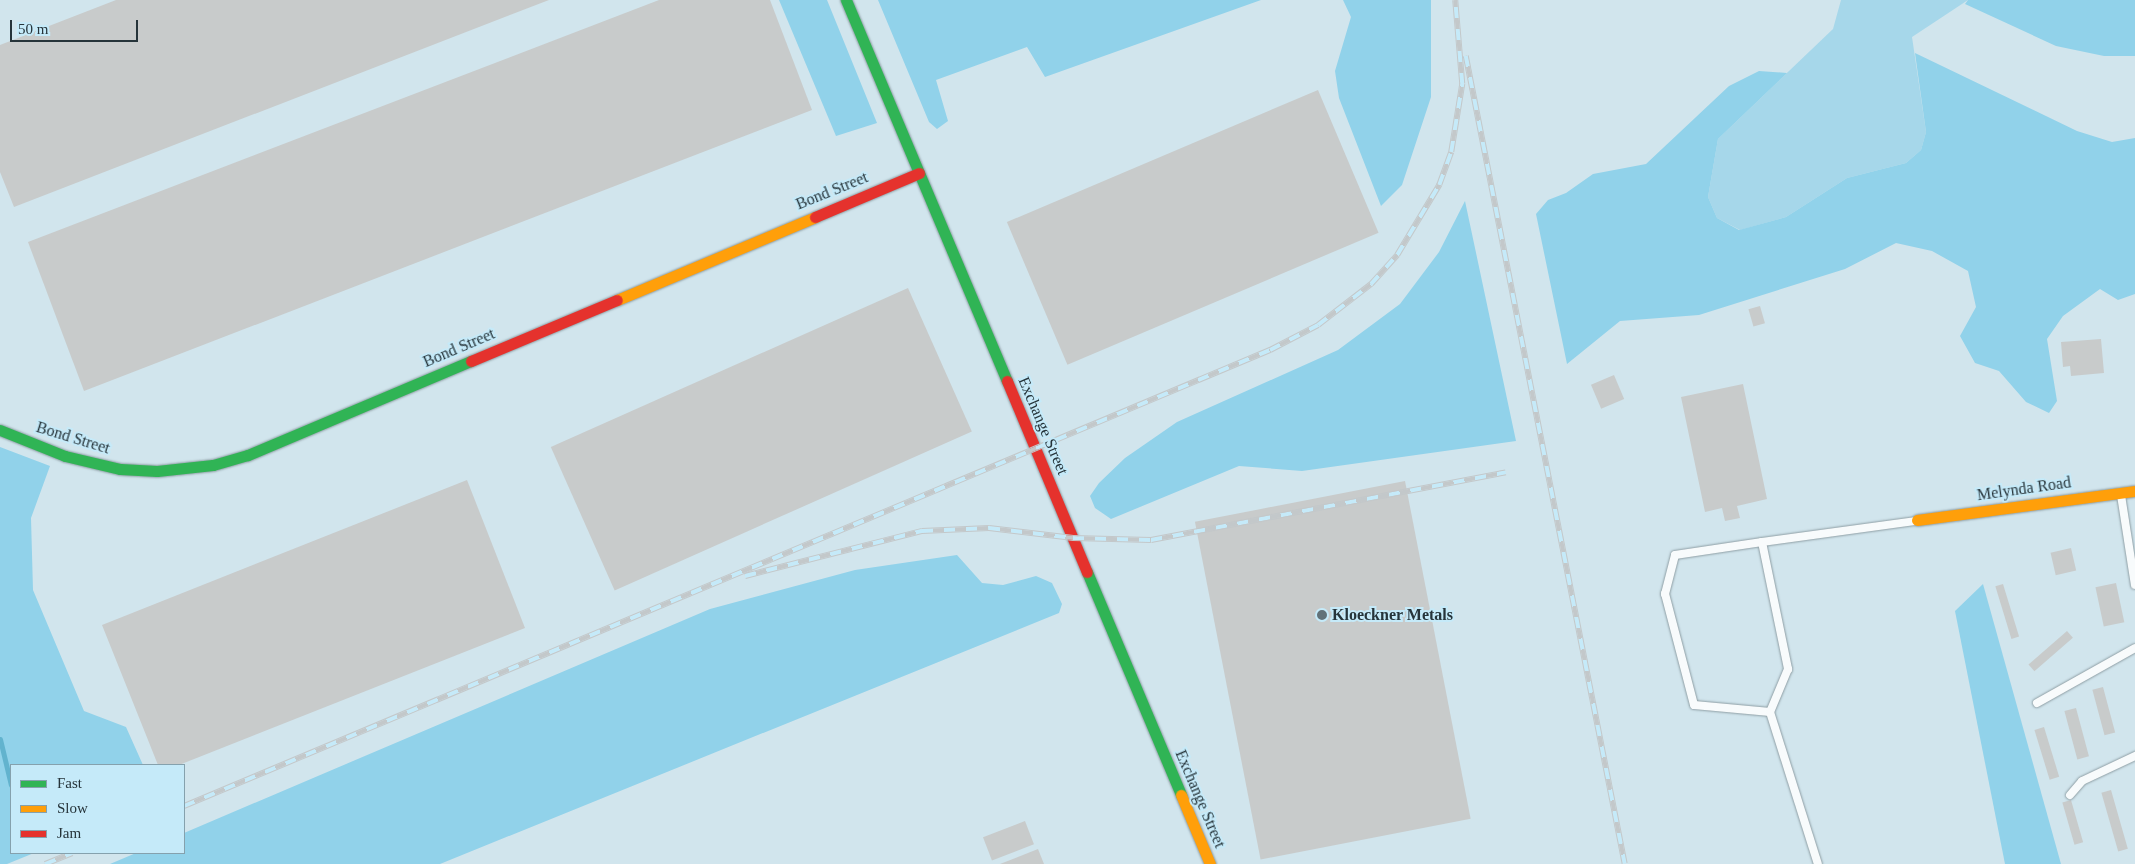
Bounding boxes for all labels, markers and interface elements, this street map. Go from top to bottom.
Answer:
scale bar [12,10,140,42]
text: 50 m [18,21,48,37]
street label: Bond Street [793,168,871,214]
street label: Bond Street [420,324,498,372]
street label: Exchange Street [1014,374,1072,478]
street label: Bond Street [34,418,112,458]
street label: Melynda Road [1976,473,2072,505]
place label: Kloeckner Metals [1332,605,1453,625]
marker: Kloeckner Metals [1316,609,1328,621]
street label: Exchange Street [1171,747,1229,851]
legend [10,764,185,854]
text: Fast [57,775,82,791]
text: Slow [57,800,88,816]
text: Jam [57,825,81,841]

